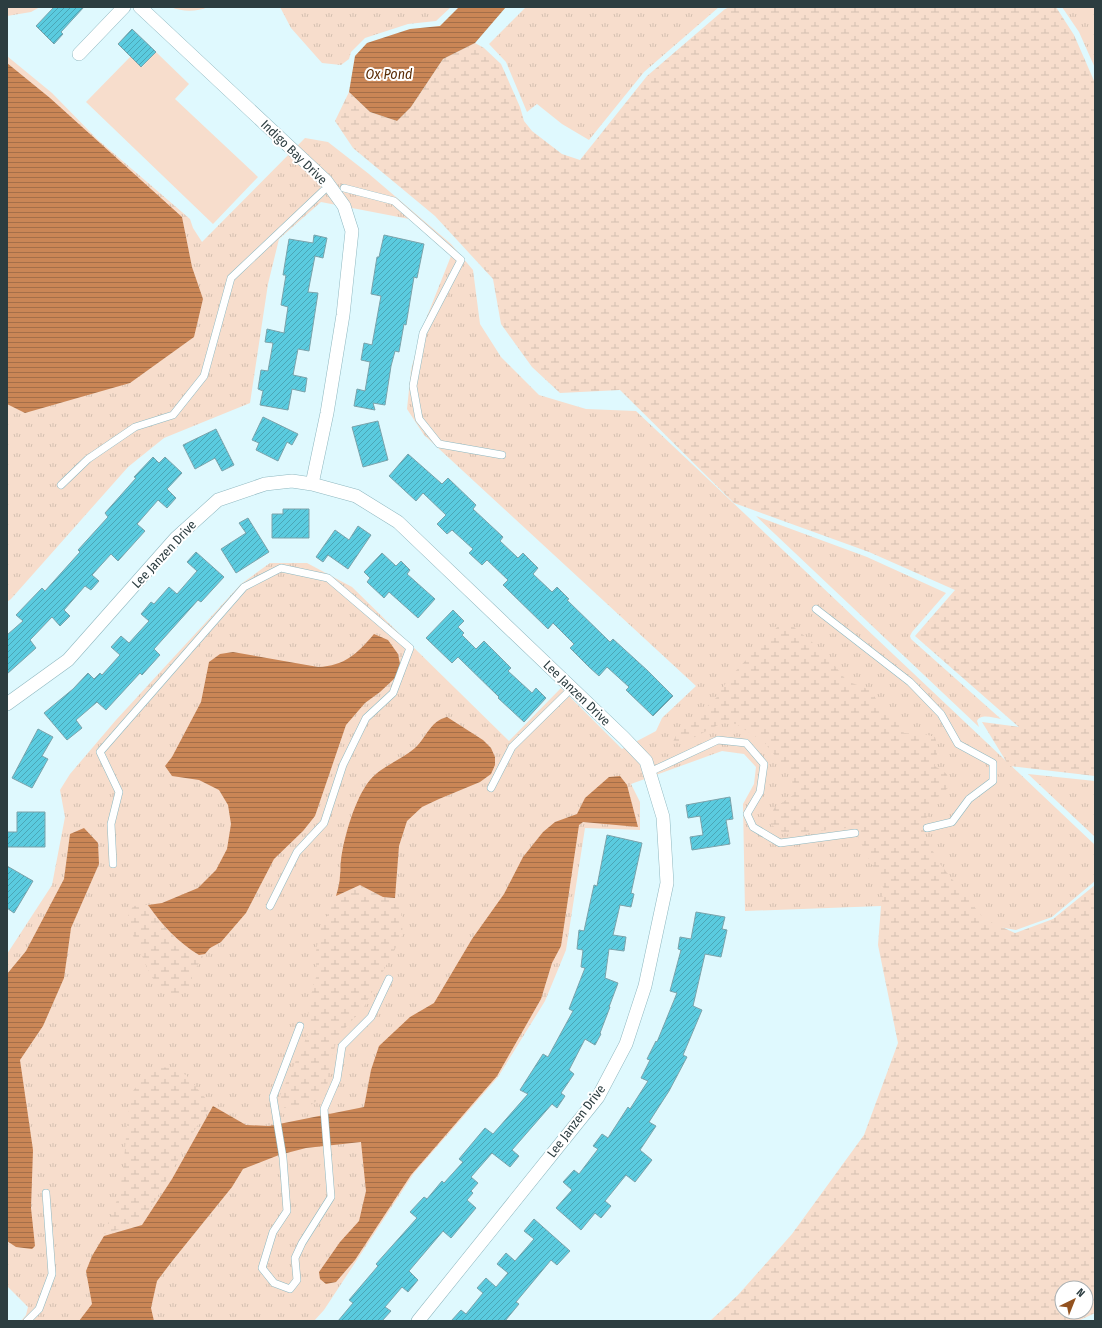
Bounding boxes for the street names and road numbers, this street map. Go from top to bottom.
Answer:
street label: Indigo Bay Drive [258,117,330,187]
street label: Lee Janzen Drive [129,517,199,591]
street label: Lee Janzen Drive [540,657,614,729]
street label: Lee Janzen Drive [544,1082,608,1160]

